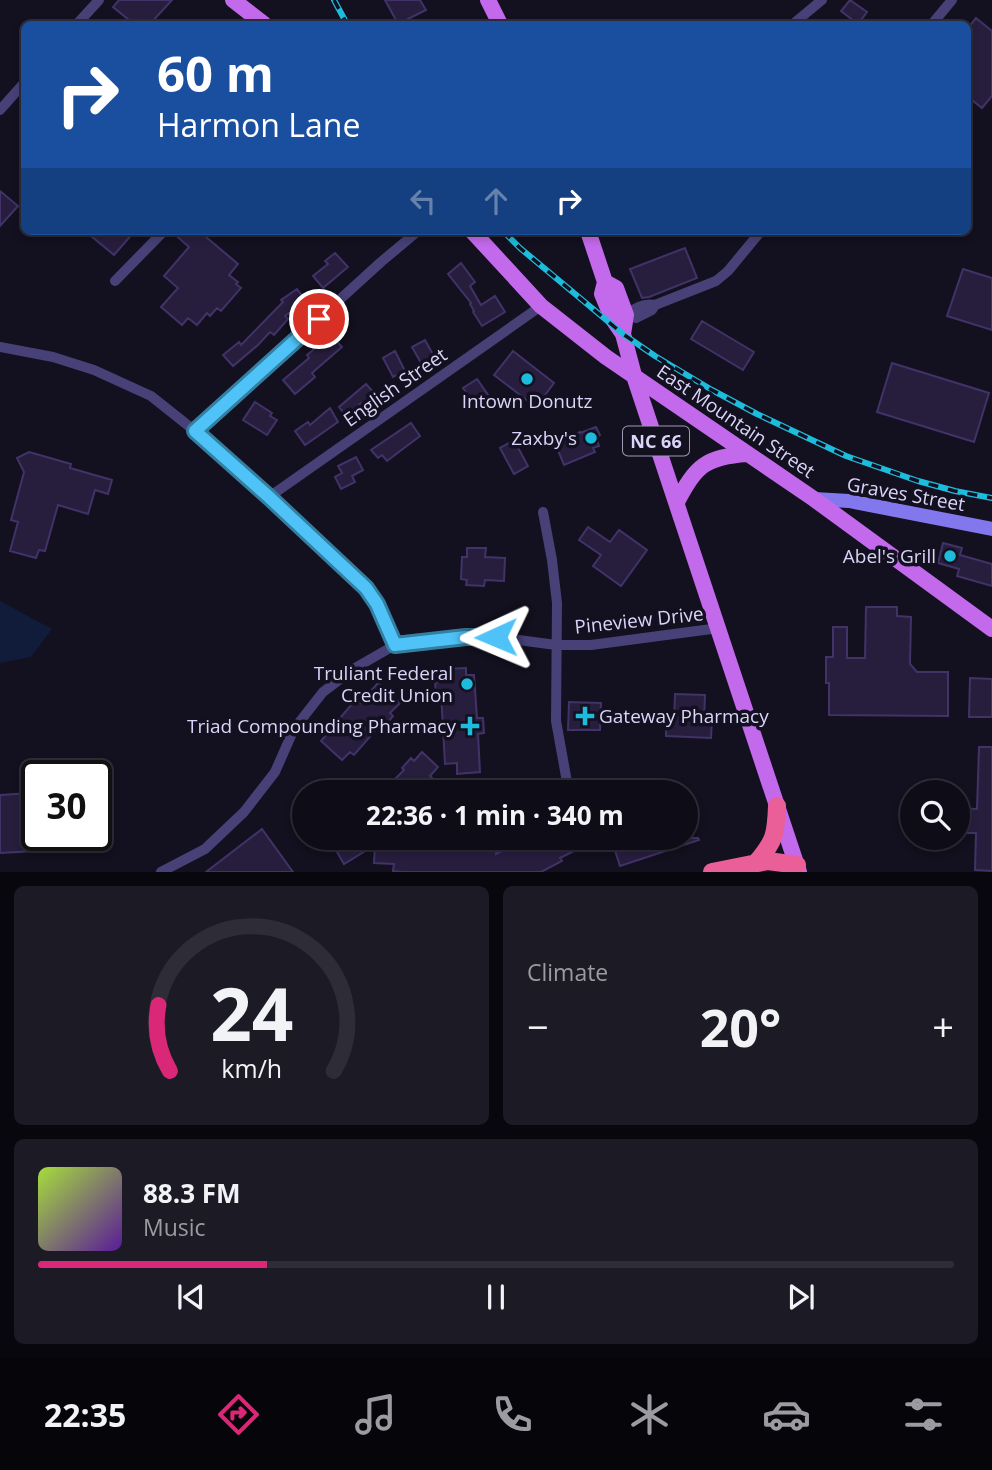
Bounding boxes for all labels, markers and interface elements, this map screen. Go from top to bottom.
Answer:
text: 60 m [157,40,274,106]
icon: right [42,49,133,140]
text: Harmon Lane [157,103,360,146]
icon: left [404,182,442,220]
icon: ahead [477,182,515,220]
icon: right [550,182,588,220]
pin [289,289,349,349]
icon: arrive [300,300,338,338]
street label: English Street [338,342,452,432]
street label: East Mountain Street [652,358,820,484]
marker: Intown Donutz [519,371,535,387]
place label: Intown Donutz [462,388,592,414]
place label: Zaxby's [511,425,577,451]
road number: NC 66 [623,426,689,456]
marker: Zaxby's [583,430,599,446]
street label: Graves Street [845,471,967,517]
place label: Abel's Grill [843,543,936,569]
marker: Abel's Grill [942,548,958,564]
position arrow [459,600,533,674]
street label: Pineview Drive [573,600,705,640]
place label: Truliant Federal Credit Union [314,660,453,708]
marker: Truliant Federal Credit Union [459,676,475,692]
place label: Gateway Pharmacy [599,703,769,729]
marker: Gateway Pharmacy [577,708,593,724]
place label: Triad Compounding Pharmacy [187,713,456,739]
marker: Triad Compounding Pharmacy [462,718,478,734]
speed limit sign: 30 [21,760,112,851]
map controls [900,780,970,850]
button: search [900,780,970,850]
text: 22:36 · 1 min · 340 m [366,797,624,833]
text: Climate [527,956,608,988]
text: 24 [210,964,293,1063]
text: 20° [700,991,781,1062]
text: − [527,1000,549,1052]
text: + [932,1000,954,1052]
text: km/h [221,1051,282,1085]
text: 88.3 FM [143,1175,241,1211]
text: Music [143,1211,206,1243]
icon: previous [172,1278,210,1316]
icon: pause [477,1278,515,1316]
icon: next [782,1278,820,1316]
icon: directions [214,1390,263,1439]
icon: music [351,1390,400,1439]
icon: phone [488,1390,537,1439]
icon: climate [625,1390,674,1439]
icon: car [762,1390,811,1439]
icon: filters [899,1390,948,1439]
text: 22:35 [44,1393,126,1436]

